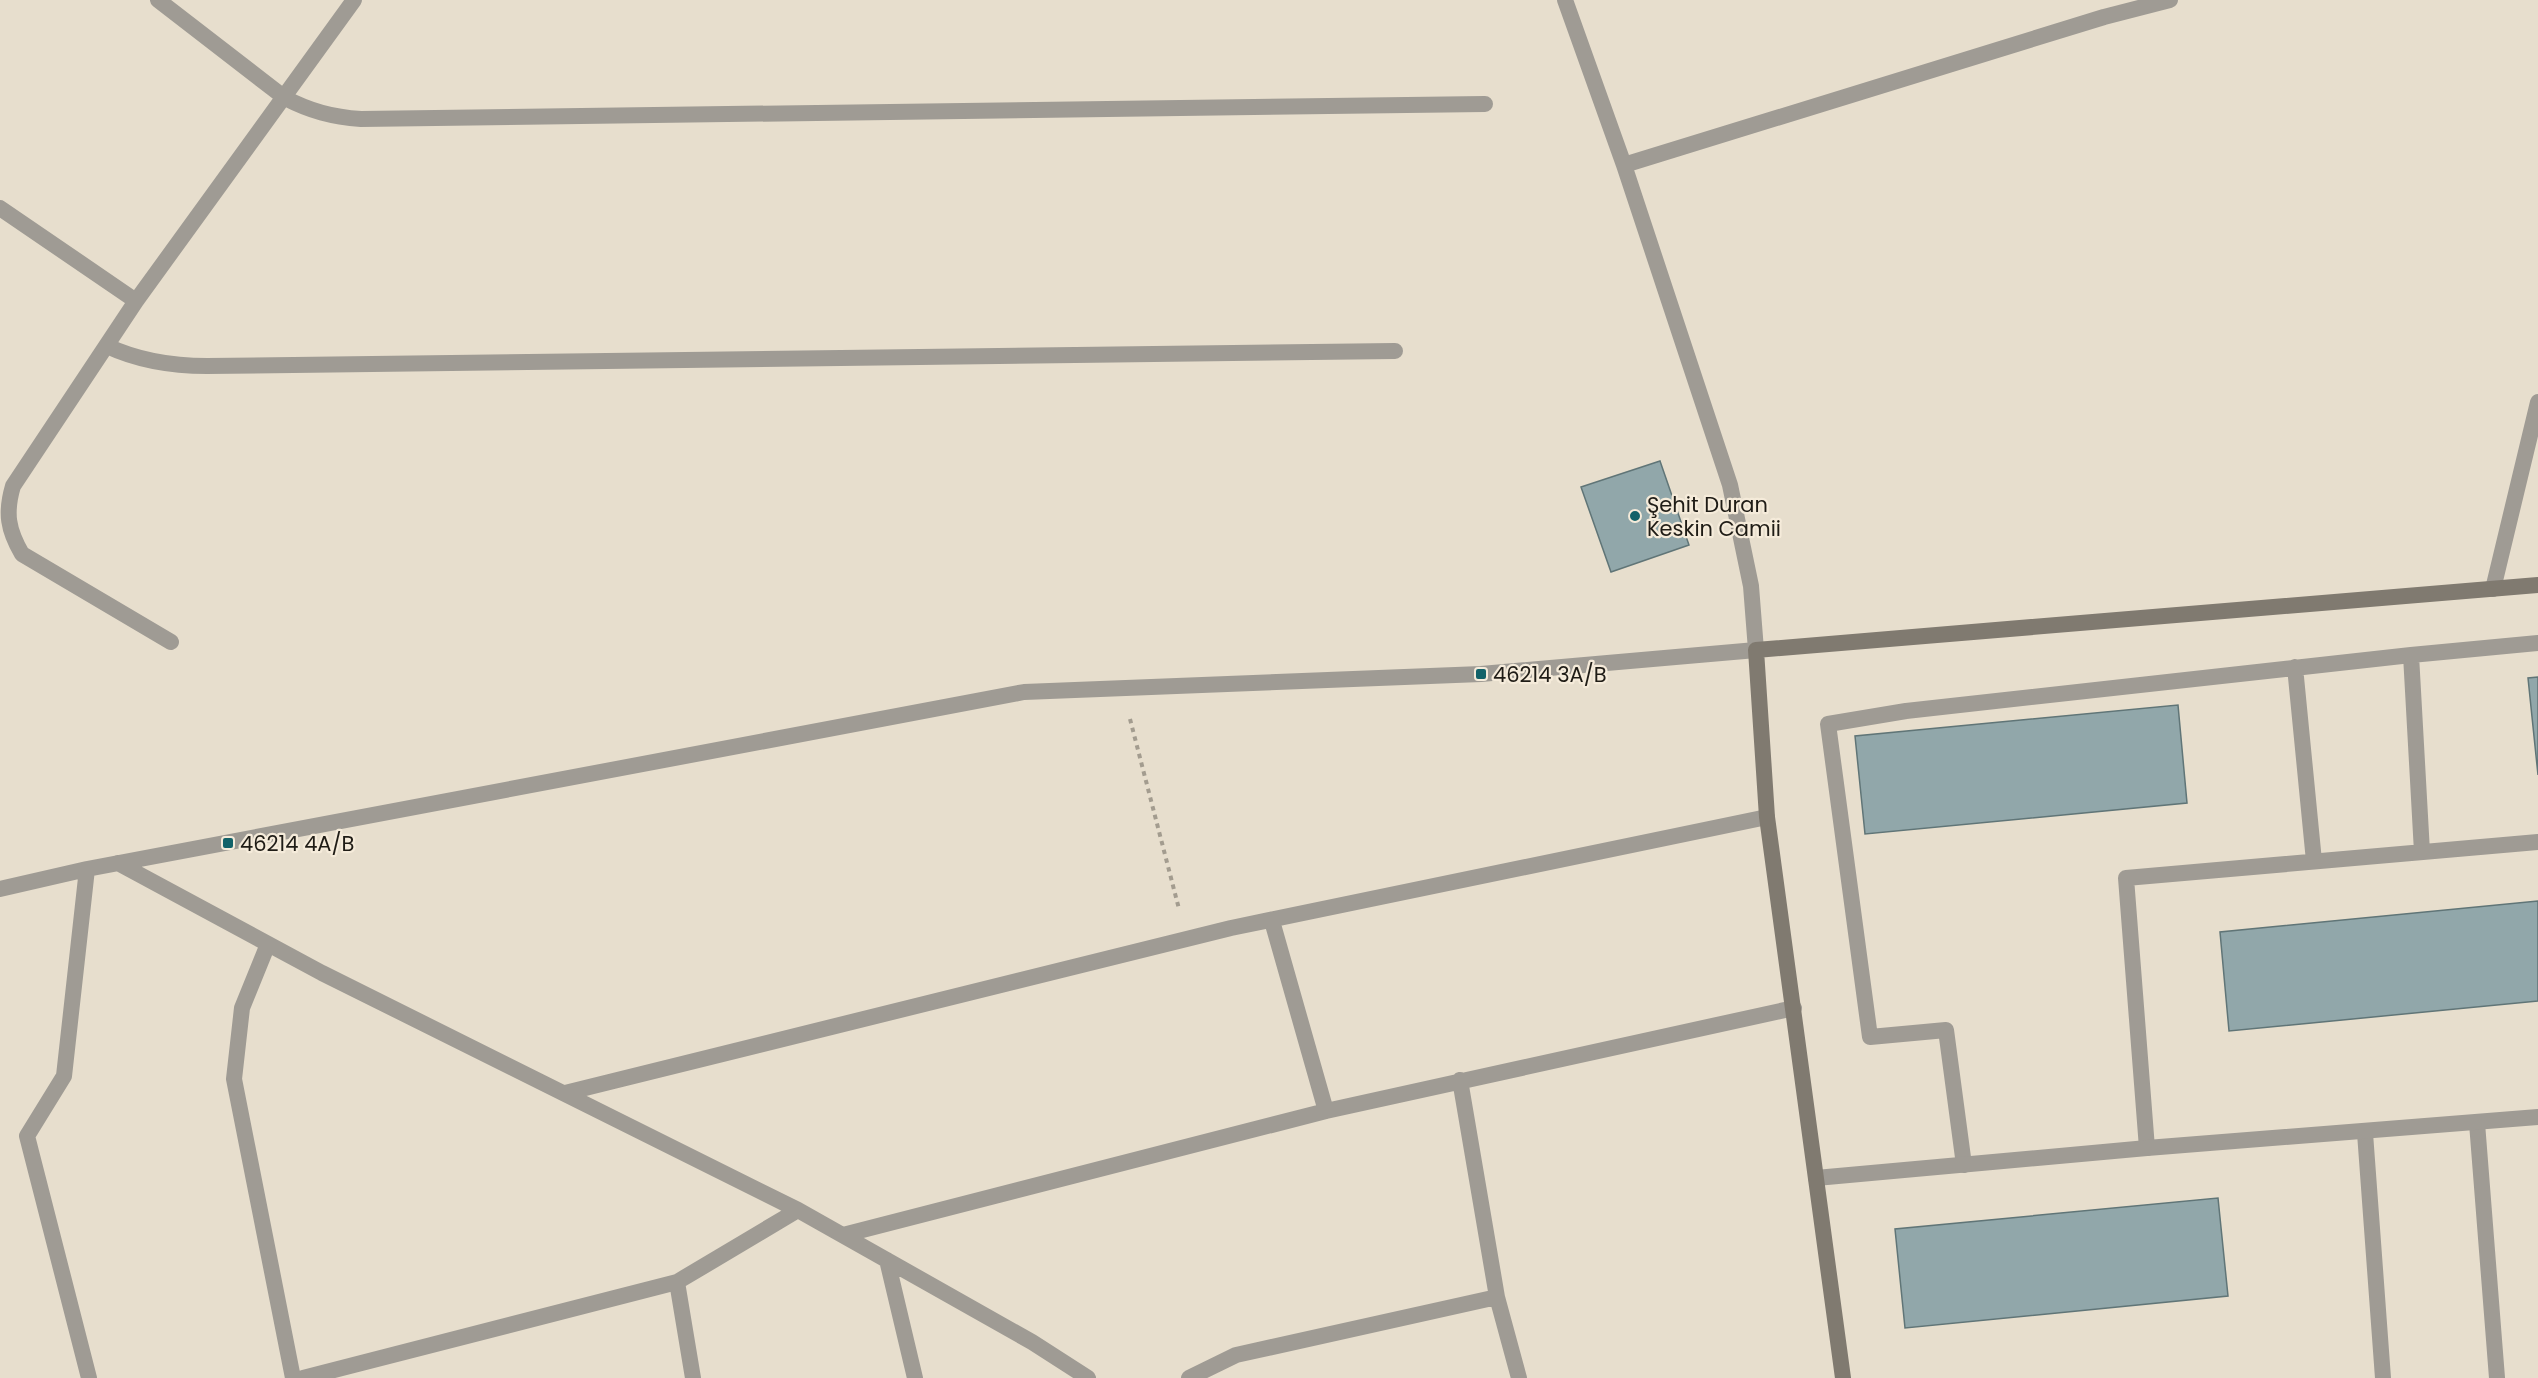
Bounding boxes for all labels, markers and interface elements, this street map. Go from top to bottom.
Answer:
place label: Şehit Duran Keskin Camii [1647,490,1781,543]
marker: Şehit Duran Keskin Camii [1628,509,1642,523]
place label: 46214 3A/B [1493,660,1607,689]
marker: 46214 3A/B [1474,667,1488,681]
place label: 46214 4A/B [240,829,354,858]
marker: 46214 4A/B [221,836,235,850]

